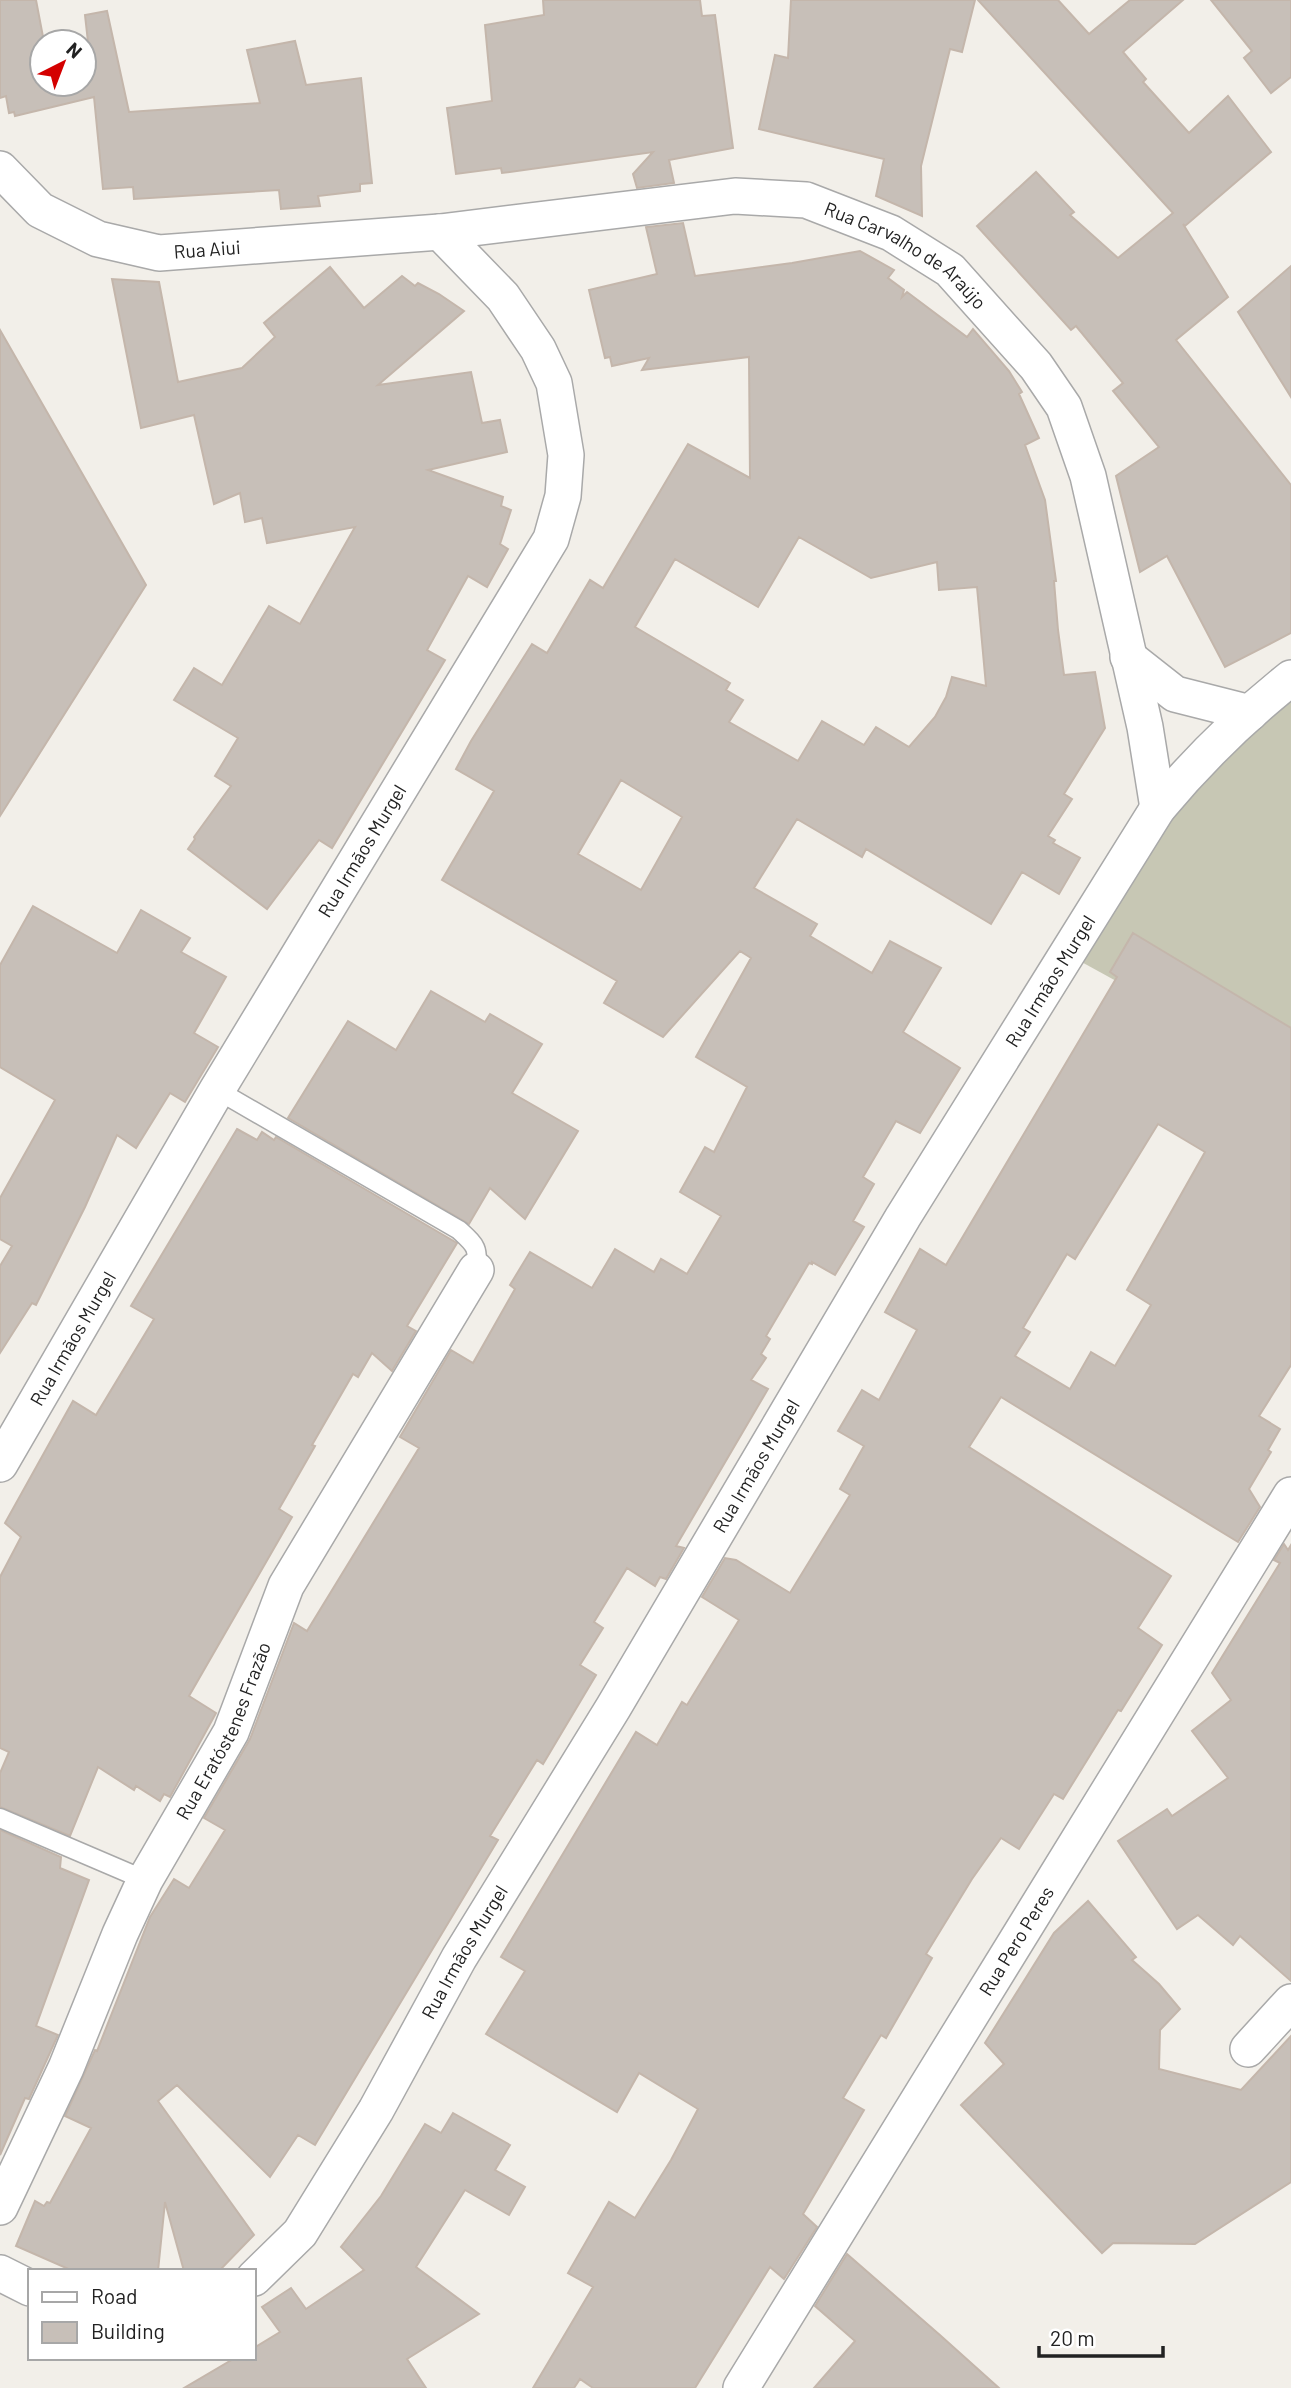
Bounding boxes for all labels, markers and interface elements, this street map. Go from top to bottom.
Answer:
north arrow [28,28,98,98]
text: N [62,37,87,63]
street label: Rua Carvalho de Araújo [821,196,992,314]
street label: Rua Aiui [173,235,241,263]
street label: Rua Irmãos Murgel [313,780,410,921]
street label: Rua Irmãos Murgel [1000,911,1099,1051]
street label: Rua Irmãos Murgel [25,1267,120,1409]
street label: Rua Irmãos Murgel [707,1395,804,1536]
street label: Rua Eratóstenes Frazão [171,1639,275,1823]
street label: Rua Irmãos Murgel [416,1881,512,2023]
street label: Rua Pero Peres [973,1882,1058,2000]
legend [28,2269,256,2360]
text: Road [91,2283,137,2308]
scale bar [1039,2314,1163,2358]
text: Building [91,2318,165,2343]
text: 20 m [1050,2325,1095,2350]

